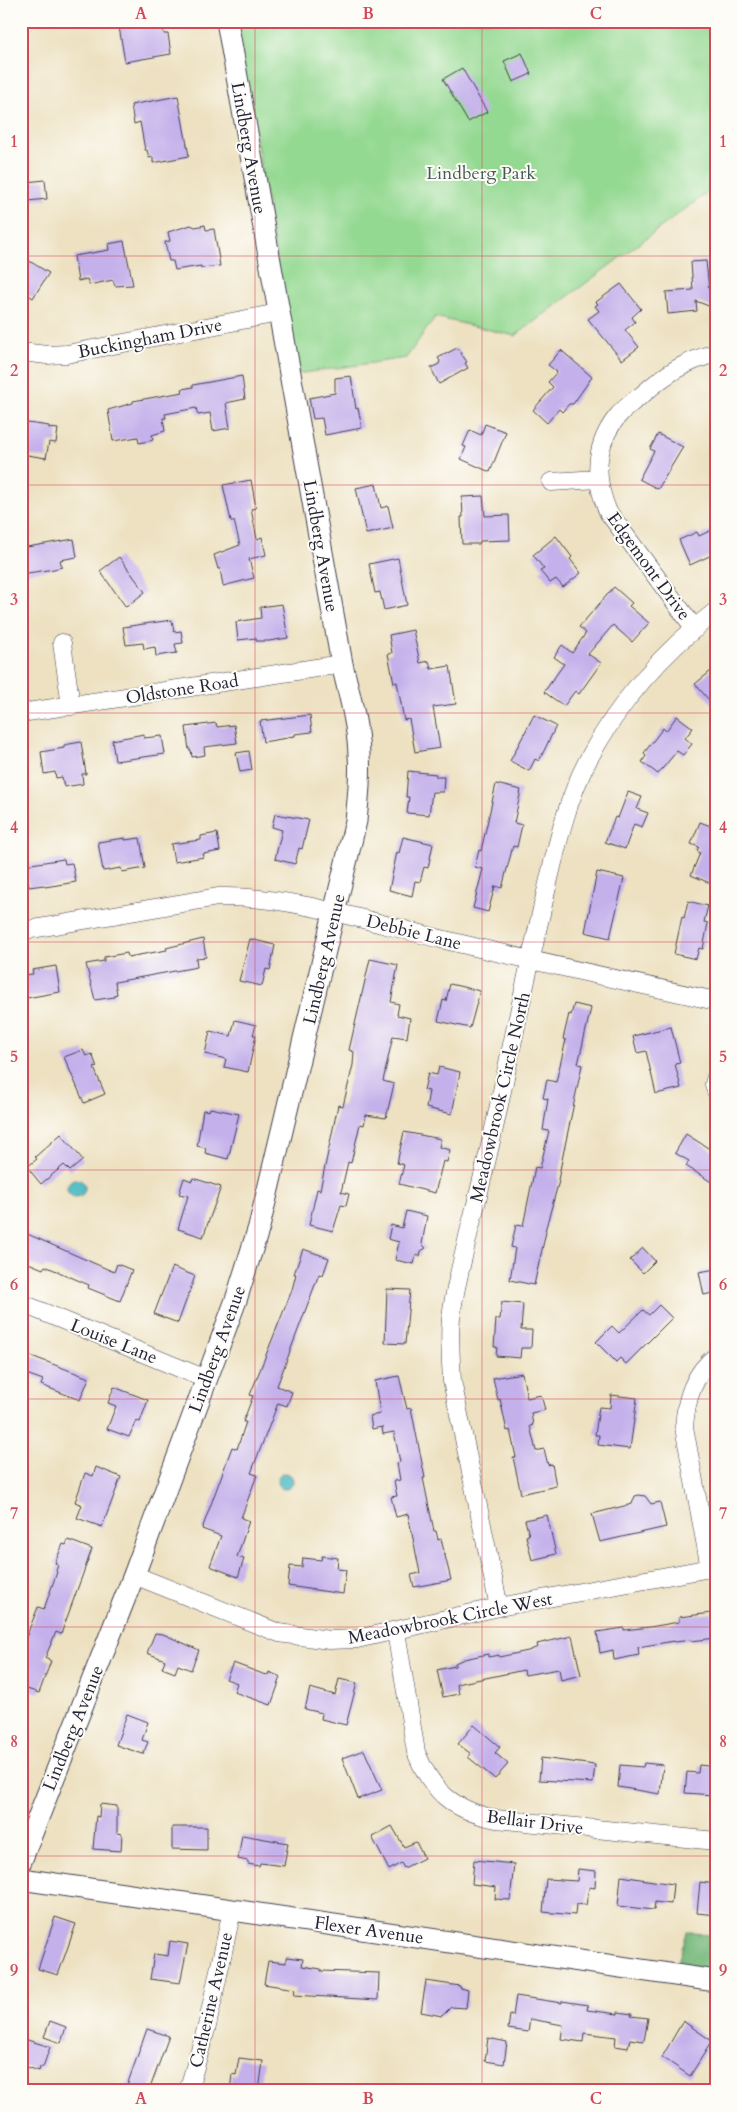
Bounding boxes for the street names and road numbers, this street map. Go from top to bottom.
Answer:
street label: Lindberg Avenue [225,80,272,216]
street label: Buckingham Drive [76,312,224,365]
street label: Lindberg Avenue [297,478,344,614]
street label: Edgemont Drive [601,507,696,626]
street label: Oldstone Road [124,668,241,711]
street label: Lindberg Avenue [297,891,352,1027]
street label: Debbie Lane [364,909,464,956]
street label: Meadowbrook Circle North [464,989,537,1205]
street label: Lindberg Avenue [183,1282,252,1416]
street label: Louise Lane [67,1313,161,1370]
street label: Meadowbrook Circle West [346,1586,555,1651]
street label: Lindberg Avenue [37,1662,110,1795]
street label: Bellair Drive [485,1804,585,1841]
street label: Flexer Avenue [313,1910,425,1951]
street label: Catherine Avenue [184,1930,239,2070]

